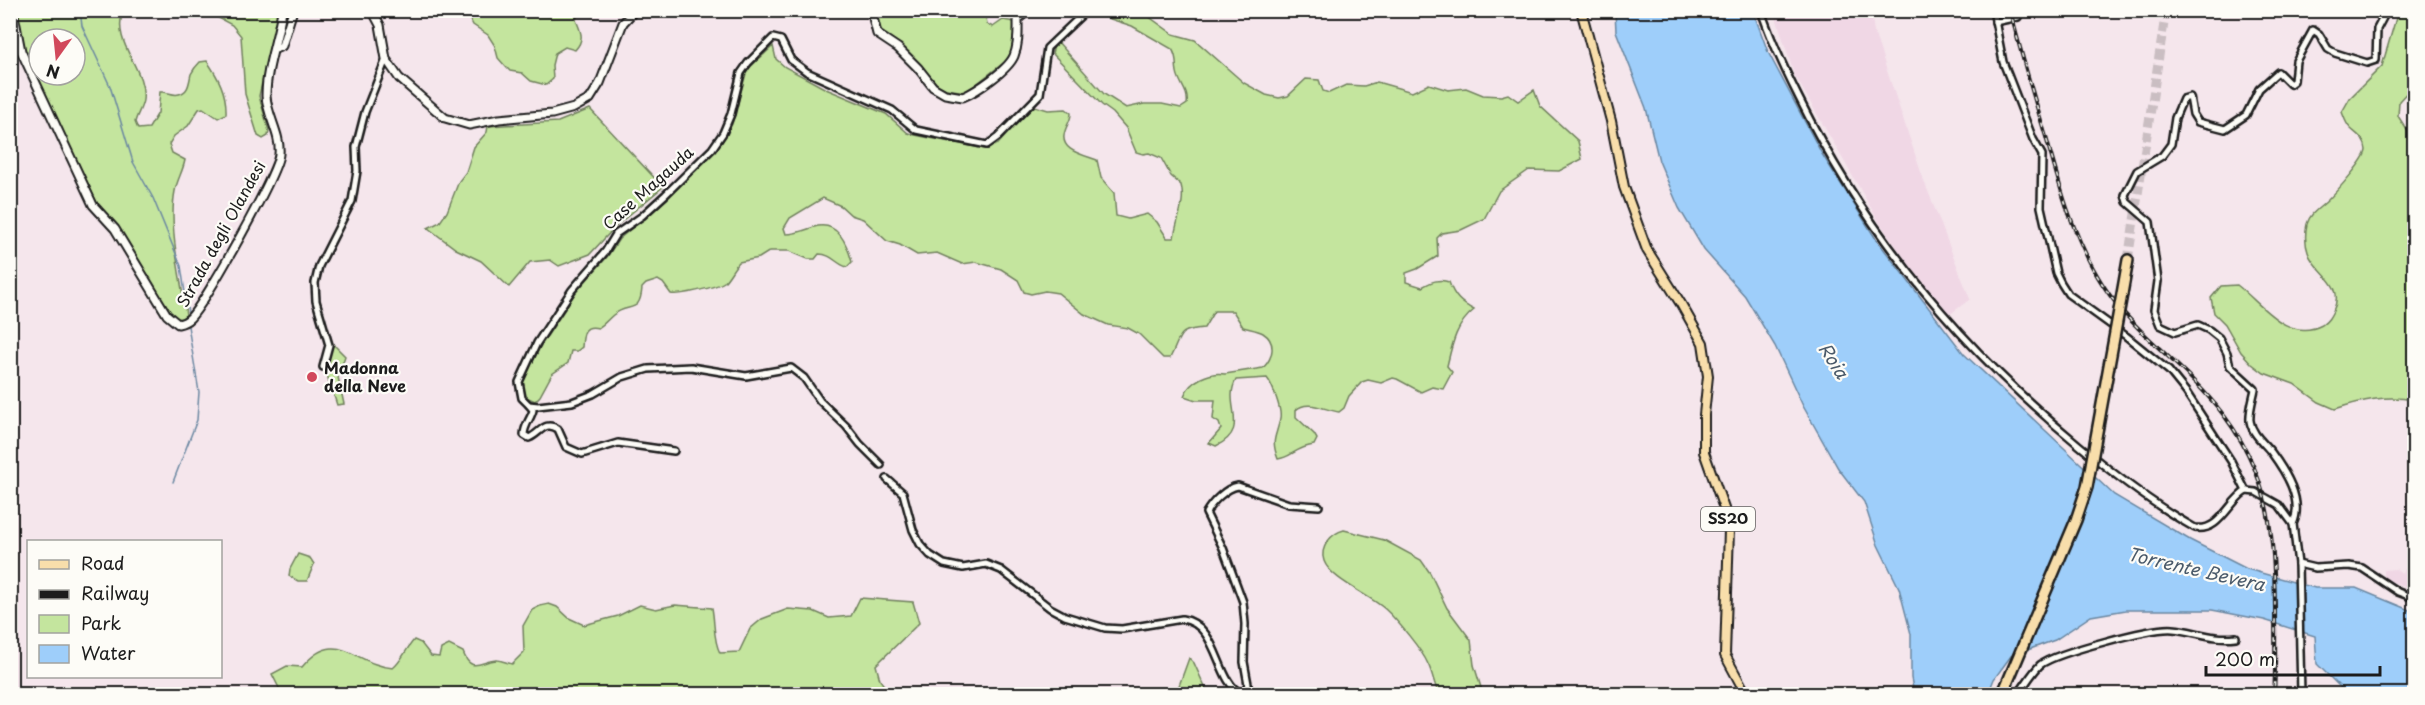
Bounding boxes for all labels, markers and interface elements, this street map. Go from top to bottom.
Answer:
north arrow [27,27,87,87]
text: N [44,59,62,86]
street label: Case Magauda [597,140,698,235]
street label: Strada degli Olandesi [170,156,270,311]
water label: Roia [1813,337,1856,384]
place label: Madonna della Neve [324,355,406,397]
marker: Madonna della Neve [305,370,319,384]
road number: SS20 [1701,507,1755,531]
legend [27,540,222,678]
water label: Torrente Bevera [2125,540,2269,598]
text: Road [81,549,125,576]
text: Railway [81,579,149,606]
text: Park [81,609,121,636]
text: Water [81,639,136,666]
scale bar [2206,639,2380,677]
text: 200 m [2215,645,2275,672]

